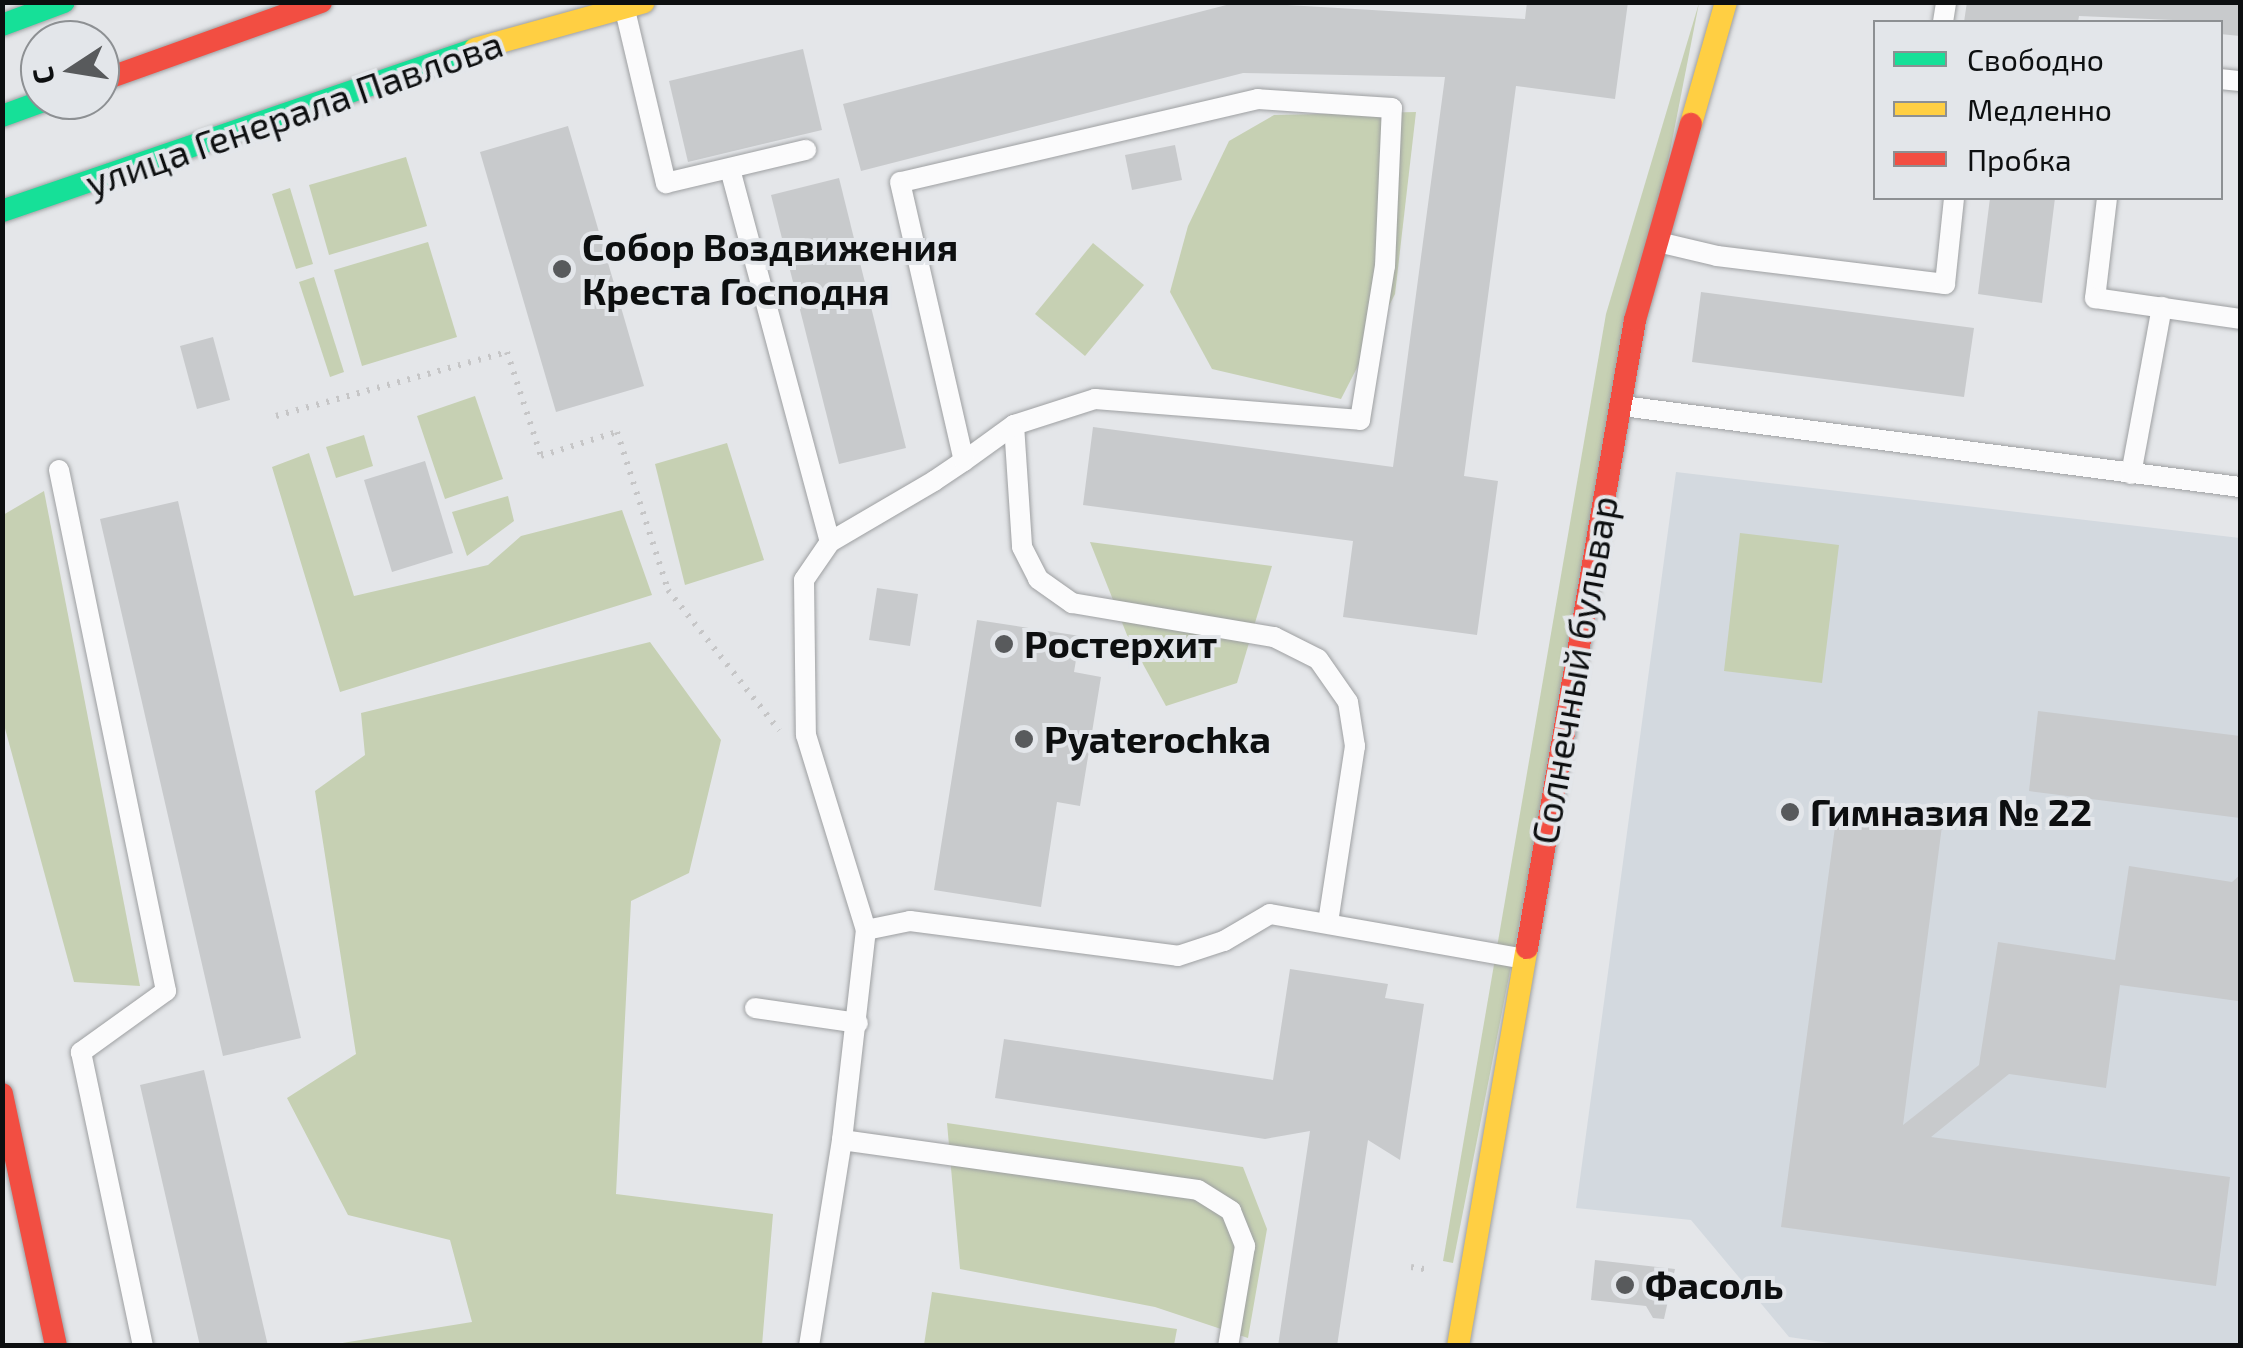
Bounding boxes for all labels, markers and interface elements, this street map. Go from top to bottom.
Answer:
north arrow [20,20,120,120]
street label: улица Генерала Павлова [80,20,508,206]
legend [1873,20,2223,200]
text: Свободно [1967,41,2104,77]
text: С [24,64,61,87]
text: Медленно [1967,91,2112,127]
text: Пробка [1967,141,2072,177]
place label: Собор Воздвижения Креста Господня [582,224,958,314]
marker: Собор Воздвижения Креста Господня [551,258,573,280]
street label: Солнечный бульвар [1521,492,1627,848]
place label: Ростерхит [1024,621,1217,667]
marker: Ростерхит [993,633,1015,655]
place label: Pyaterochka [1044,716,1271,762]
marker: Pyaterochka [1013,728,1035,750]
place label: Гимназия № 22 [1810,789,2092,835]
marker: Гимназия № 22 [1779,801,1801,823]
place label: Фасоль [1645,1262,1783,1308]
marker: Фасоль [1614,1274,1636,1296]

